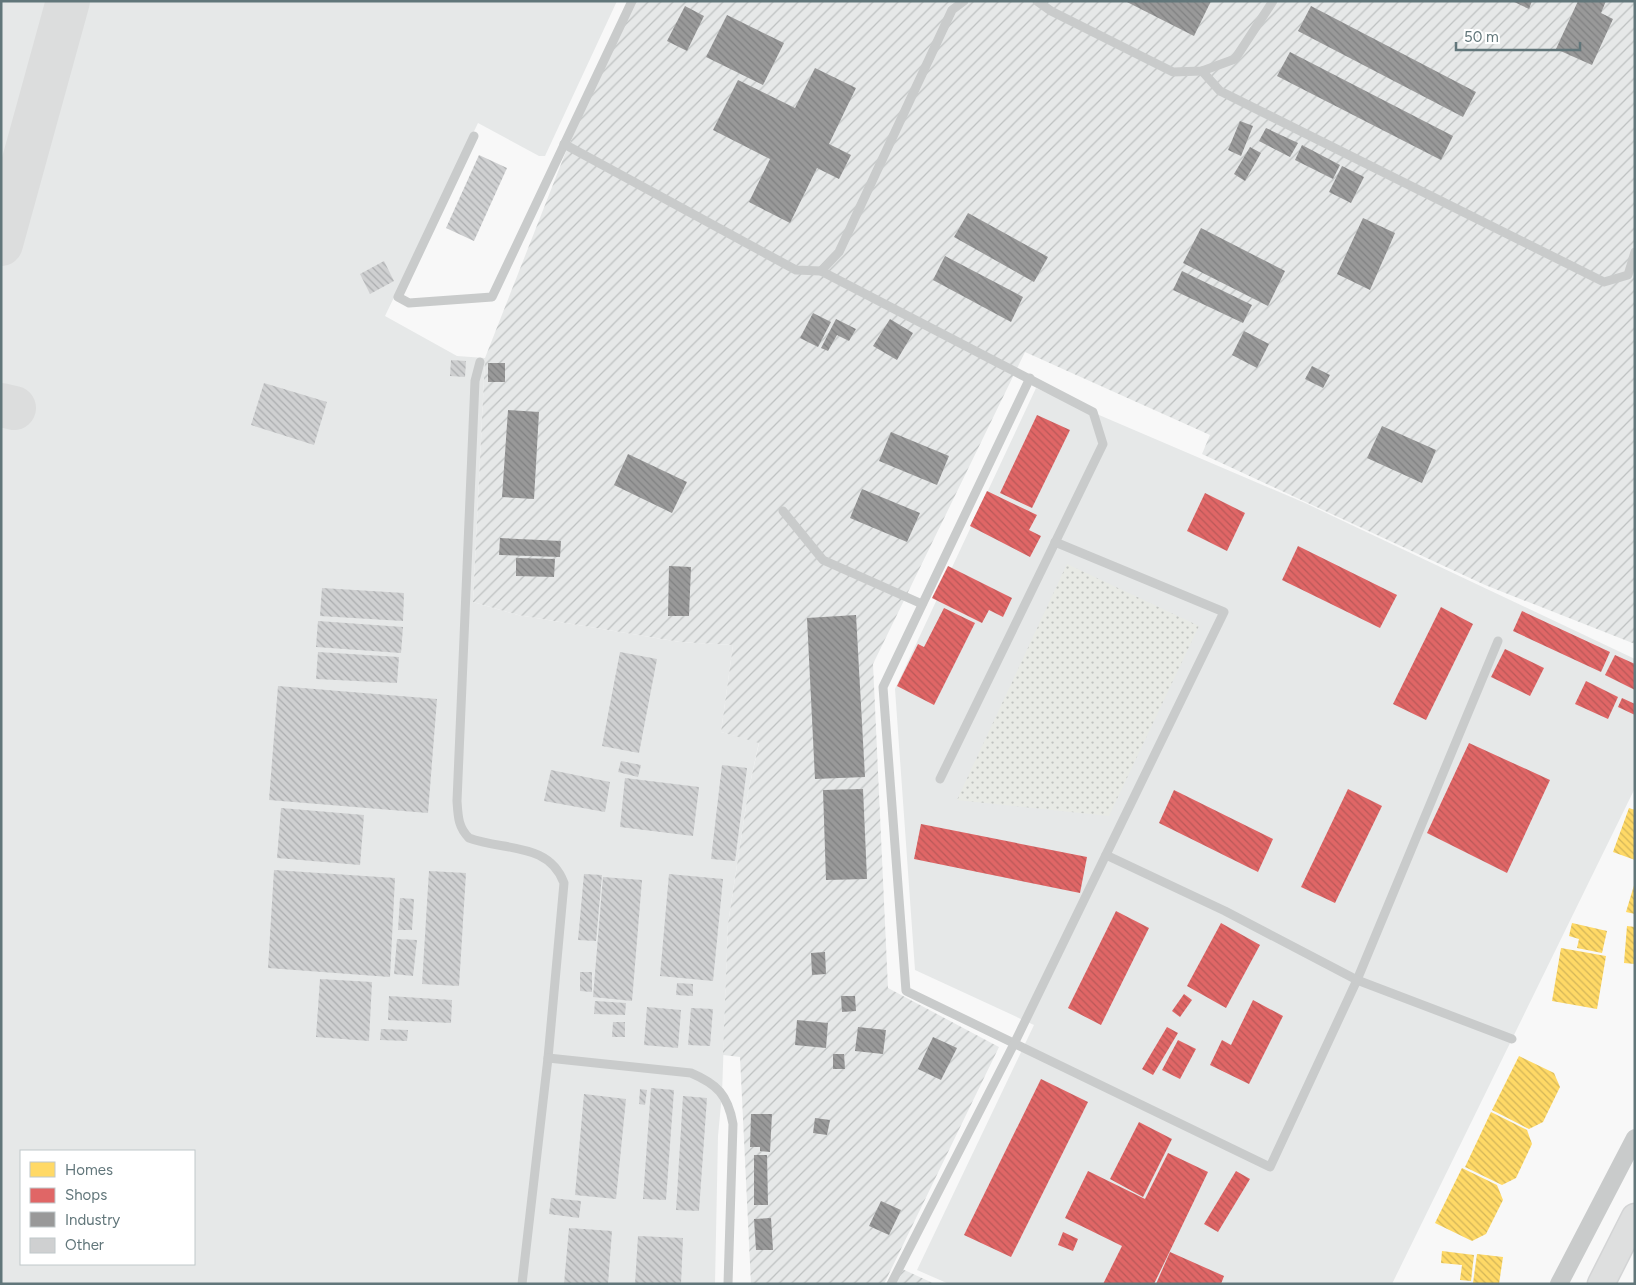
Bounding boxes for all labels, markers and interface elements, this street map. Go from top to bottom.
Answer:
scale bar [1456,20,1580,52]
text: 50 m [1464,28,1499,46]
legend [20,1150,195,1265]
text: Homes [65,1161,113,1179]
text: Shops [65,1186,107,1204]
text: Industry [65,1211,120,1229]
text: Other [65,1236,104,1254]

